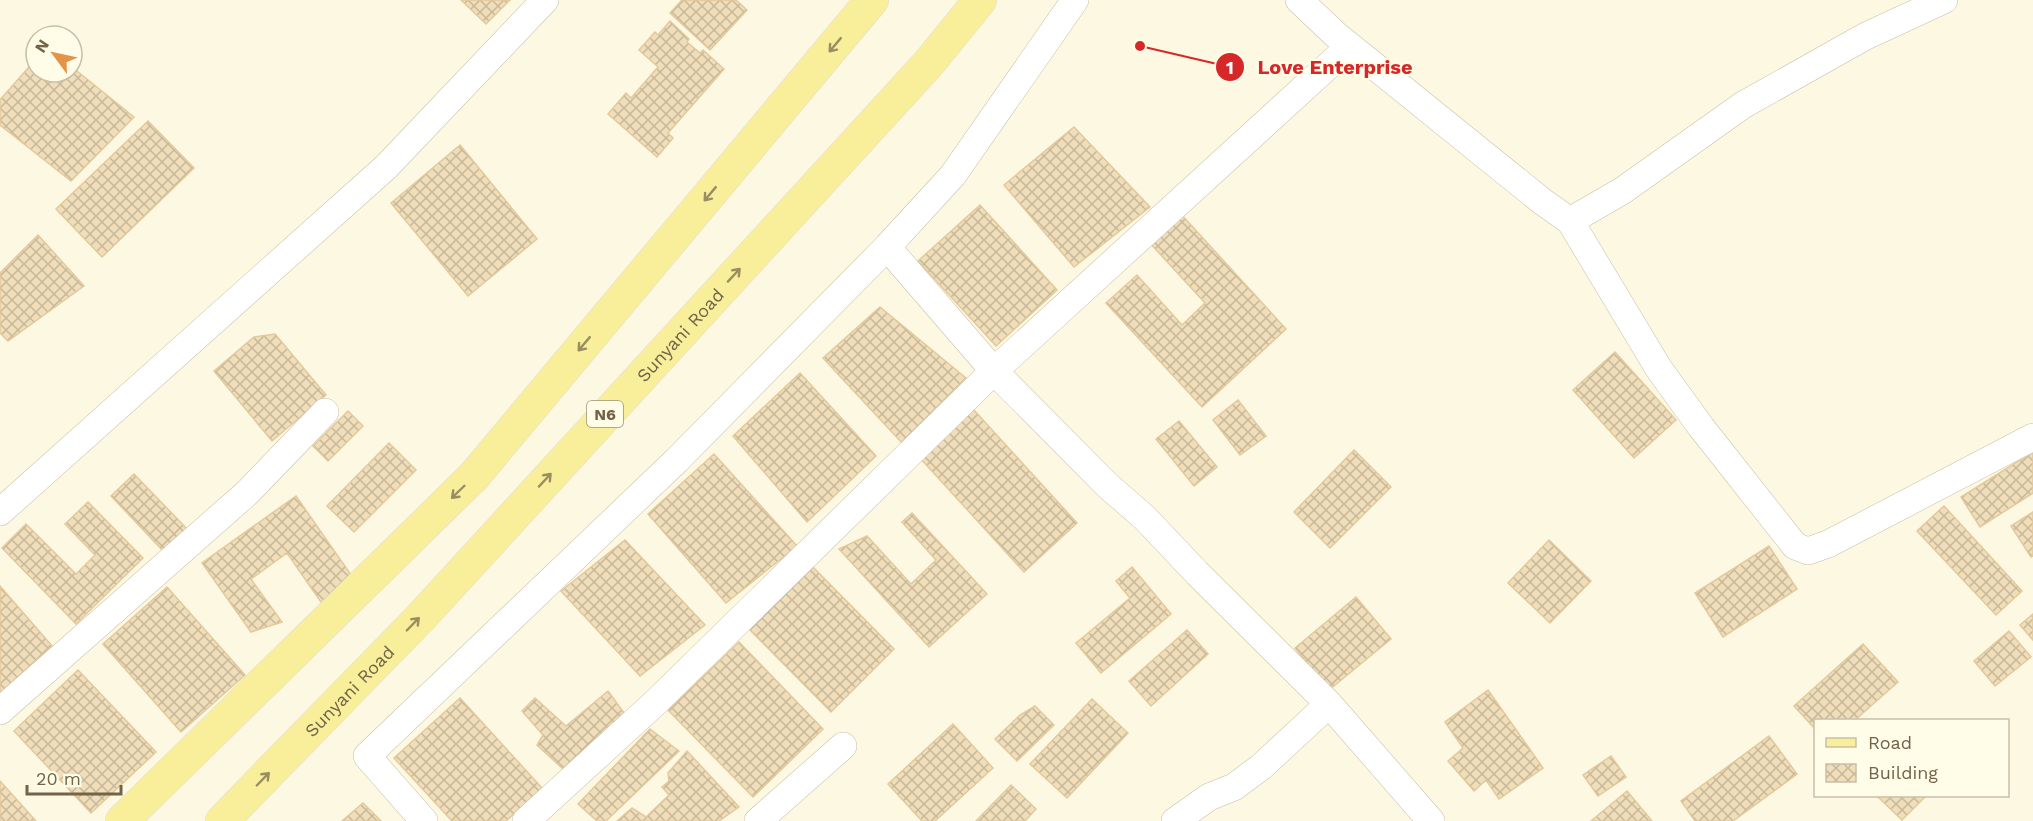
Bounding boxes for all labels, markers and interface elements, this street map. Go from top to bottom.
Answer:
north arrow [24,24,84,84]
text: N [31,36,53,56]
one-way arrow [828,37,842,52]
callout: Love Enterprise [1215,48,1425,86]
text: Love Enterprise [1257,55,1413,79]
text: 1 [1226,57,1234,78]
one-way arrow [703,186,716,202]
one-way arrow [727,268,741,283]
street label: Sunyani Road [632,284,728,386]
one-way arrow [578,336,591,352]
road number: N6 [587,401,623,427]
one-way arrow [538,473,552,488]
one-way arrow [450,485,465,499]
one-way arrow [406,617,421,632]
street label: Sunyani Road [300,641,398,741]
legend [1814,719,2009,797]
text: Road [1868,732,1912,753]
scale bar [27,758,122,796]
text: Building [1868,762,1938,783]
text: 20 m [36,768,81,789]
one-way arrow [255,772,270,787]

